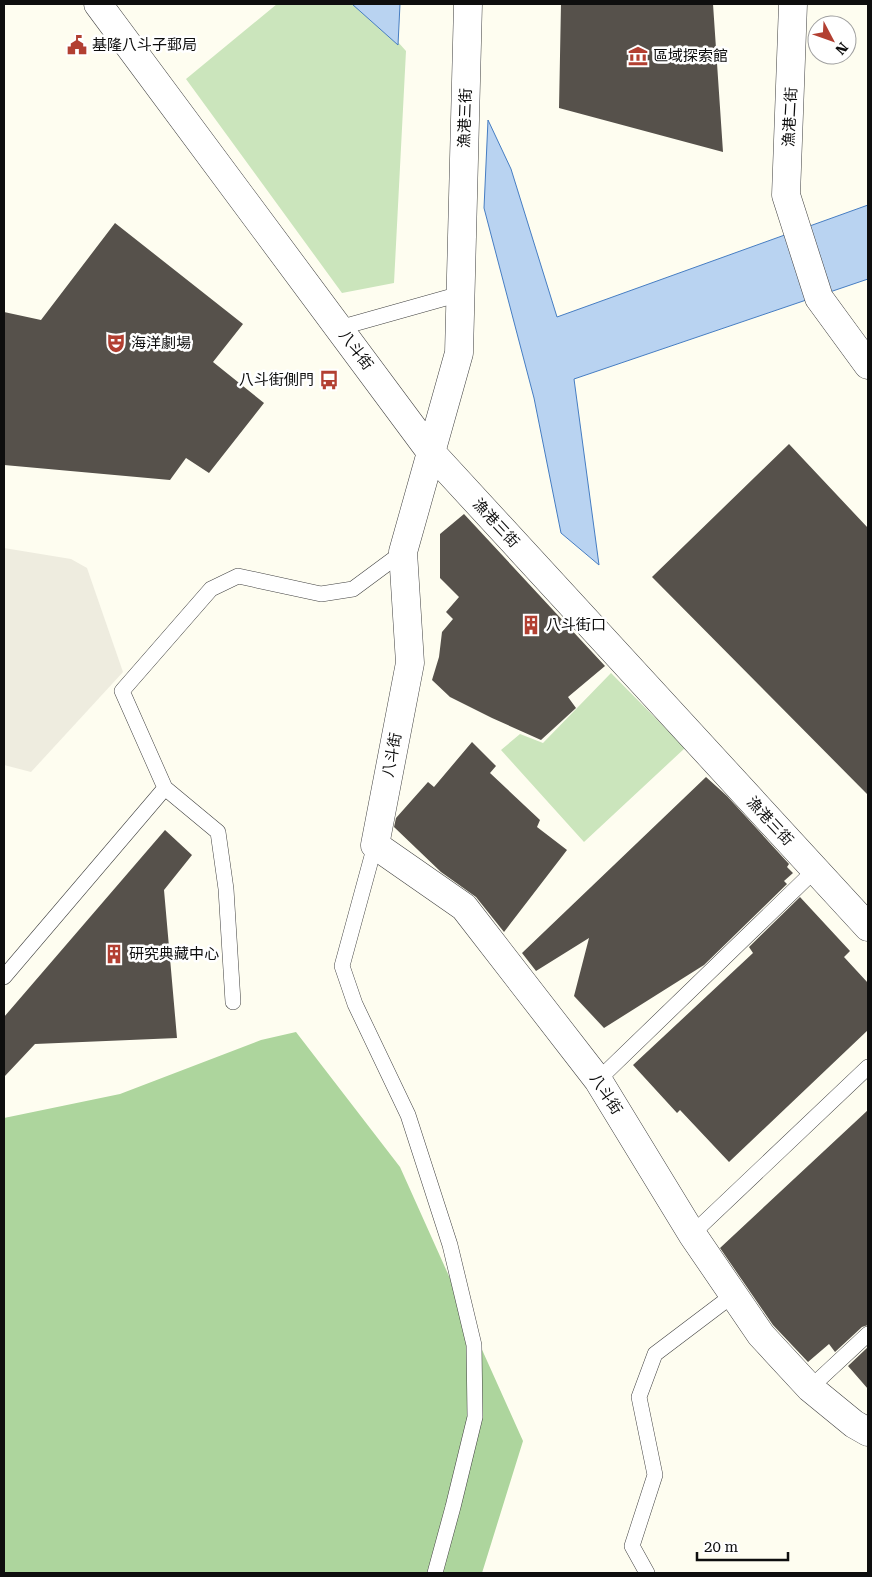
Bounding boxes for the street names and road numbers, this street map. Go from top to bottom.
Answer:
street label: 漁港二街 [779,87,801,147]
street label: 漁港三街 [455,88,475,148]
street label: 八斗街 [335,327,377,373]
street label: 漁港三街 [469,495,523,551]
street label: 八斗街 [379,731,405,779]
street label: 漁港三街 [743,793,797,849]
street label: 八斗街 [586,1070,626,1118]

